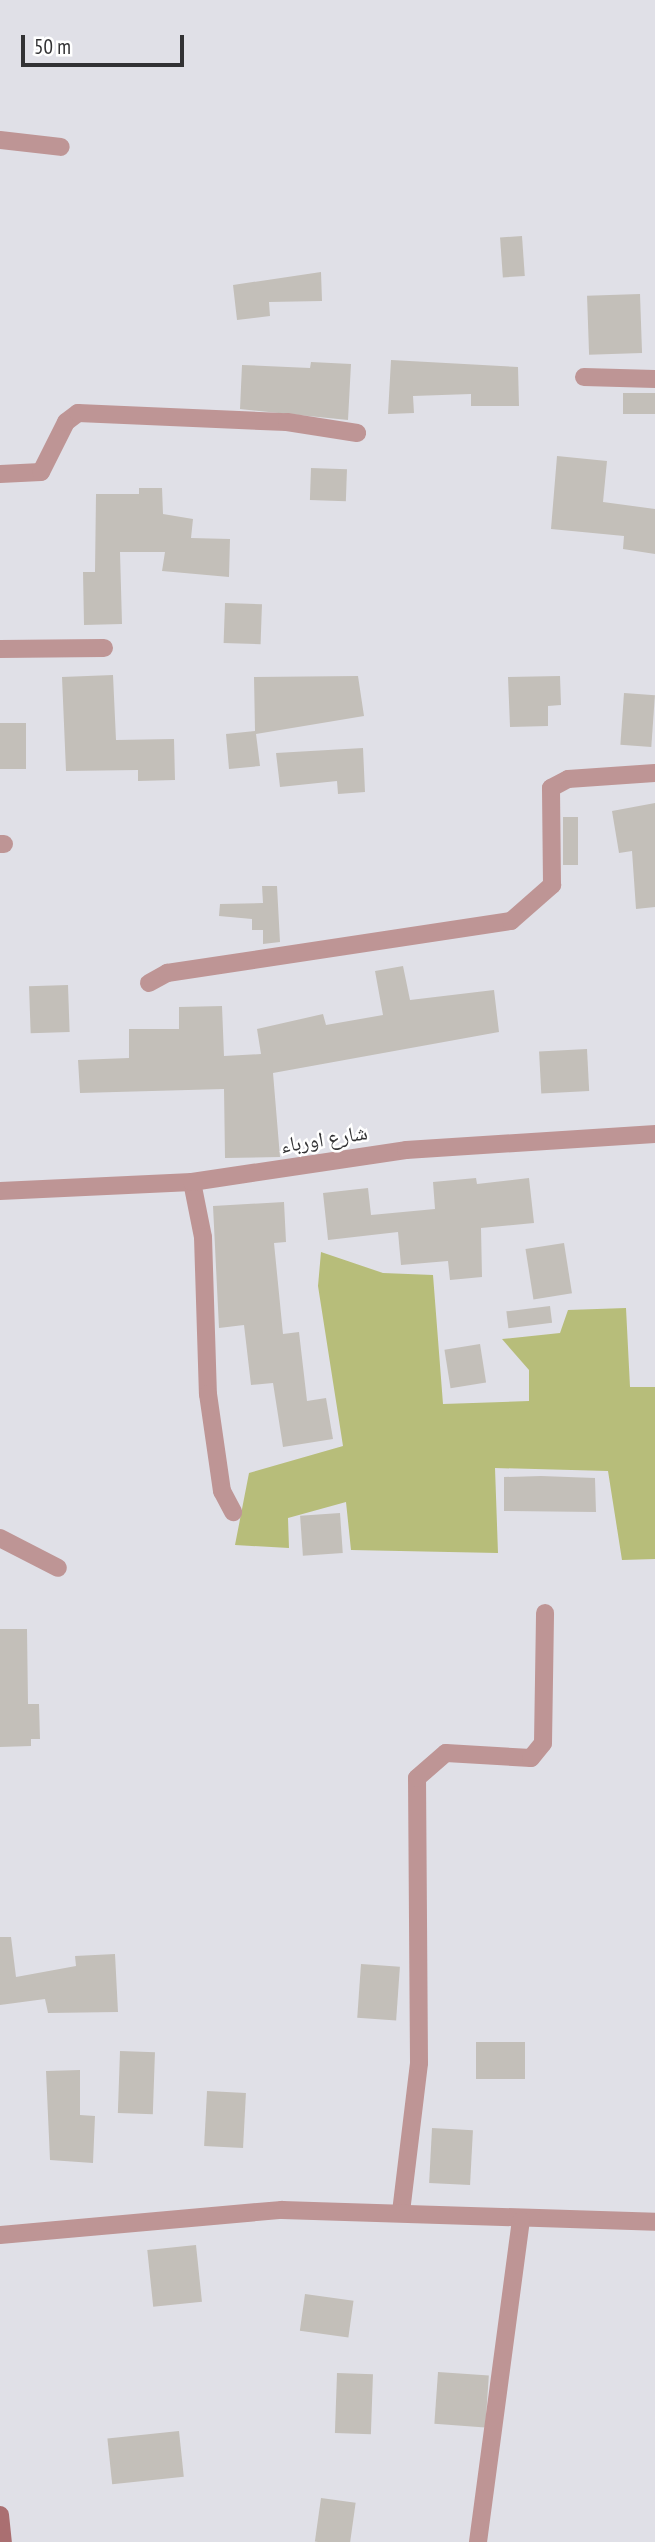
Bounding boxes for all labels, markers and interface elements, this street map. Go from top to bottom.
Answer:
scale bar [24,21,187,65]
text: 50 m [34,33,71,60]
street label: شارع اورباء [279,1120,369,1158]

